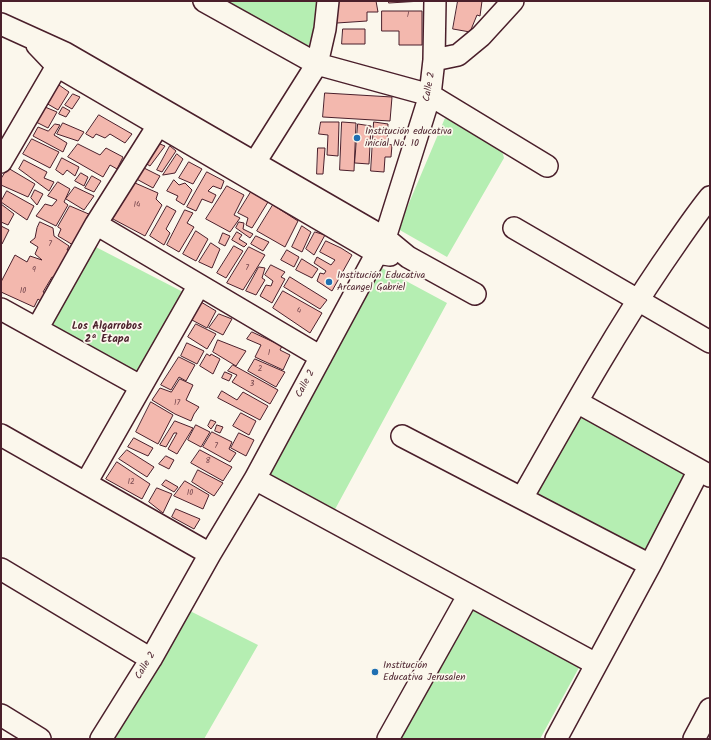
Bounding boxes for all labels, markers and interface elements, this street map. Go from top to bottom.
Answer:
house number: 1 [407,11,409,21]
street label: Calle 2 [421,71,439,103]
place label: Institución educativa inicial No. 10 [365,126,452,150]
marker: Institución educativa inicial No. 10 [352,133,362,143]
house number: 14 [134,201,140,211]
house number: 7 [48,240,52,250]
house number: 7 [245,264,249,274]
house number: 9 [32,266,36,276]
place label: Institución Educativa Arcangel Gabriel [337,270,425,294]
marker: Institución Educativa Arcangel Gabriel [324,277,334,287]
house number: 10 [20,287,26,297]
house number: 4 [297,307,301,317]
district label: Los Algarrobos 2ª Etapa [72,320,142,346]
house number: 1 [268,349,270,359]
house number: 2 [258,365,262,375]
street label: Calle 2 [294,368,318,400]
house number: 3 [250,380,254,390]
house number: 17 [174,399,180,409]
house number: 7 [214,442,218,452]
house number: 8 [206,457,210,467]
house number: 12 [127,478,135,488]
house number: 10 [187,489,193,499]
street label: Calle 2 [133,650,159,682]
place label: Institución Educativa Jerusalen [383,660,465,684]
marker: Institución Educativa Jerusalen [370,667,380,677]

